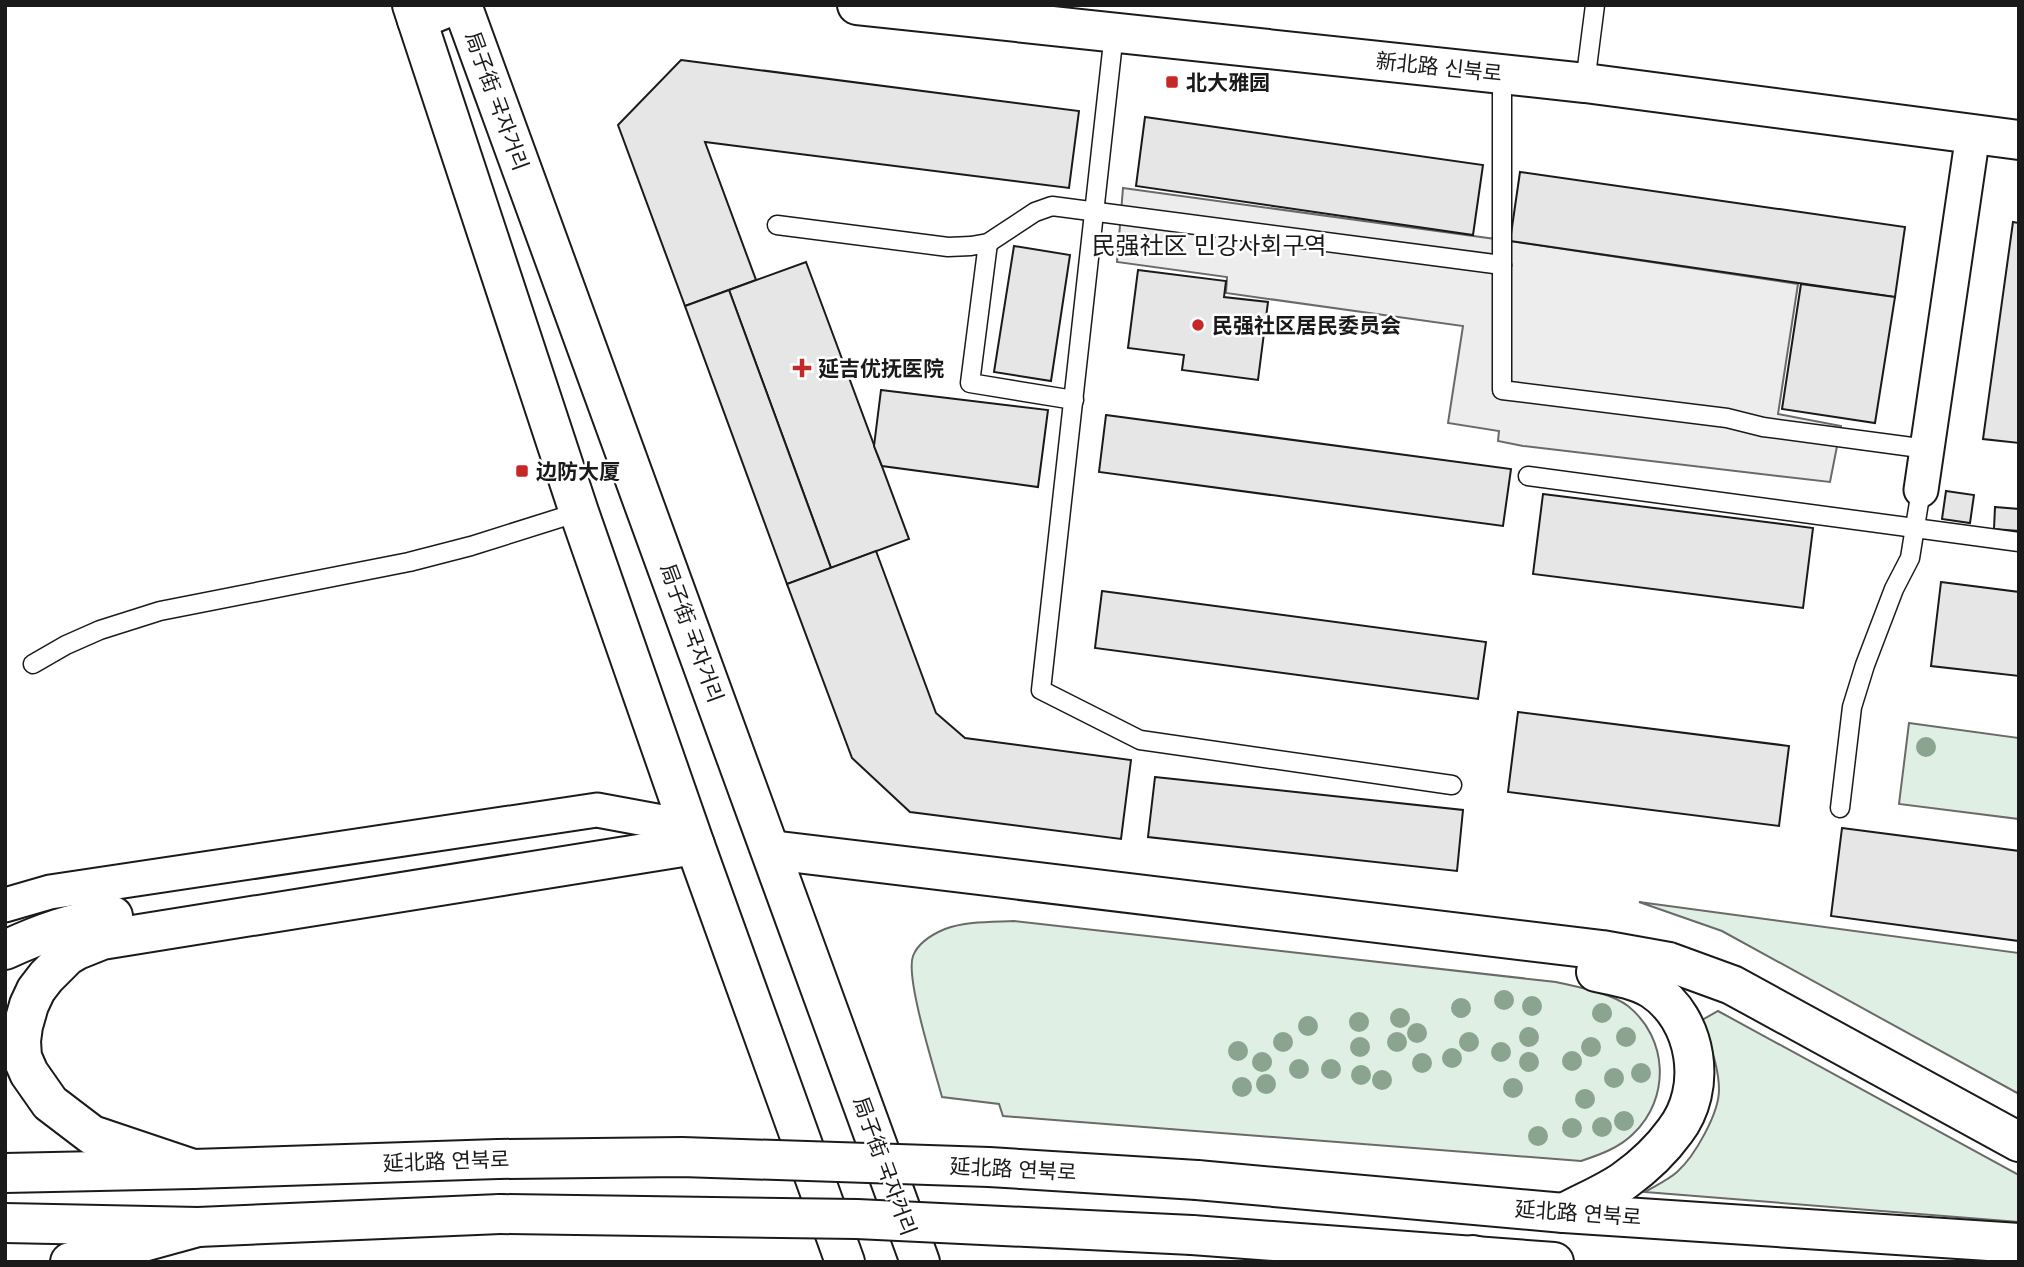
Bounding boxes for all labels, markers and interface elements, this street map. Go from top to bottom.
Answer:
street label: 局子街 국자거리 [461,28,533,174]
street label: 新北路 신북로 [1375,49,1503,85]
place label: 北大雅园 [1186,71,1270,94]
marker: 北大雅园 [1164,74,1180,90]
district label: 民强社区 민강사회구역 [1091,232,1327,259]
place label: 民强社区居民委员会 [1212,314,1401,337]
marker: 民强社区居民委员会 [1190,317,1206,333]
place label: 延吉优抚医院 [818,357,944,380]
marker: 延吉优抚医院 [792,358,812,378]
place label: 边防大厦 [536,460,620,483]
marker: 边防大厦 [514,463,530,479]
street label: 局子街 국자거리 [656,560,728,706]
street label: 局子街 국자거리 [849,1093,921,1239]
street label: 延北路 연북로 [382,1147,510,1175]
street label: 延北路 연북로 [949,1154,1077,1184]
street label: 延北路 연북로 [1514,1197,1642,1229]

